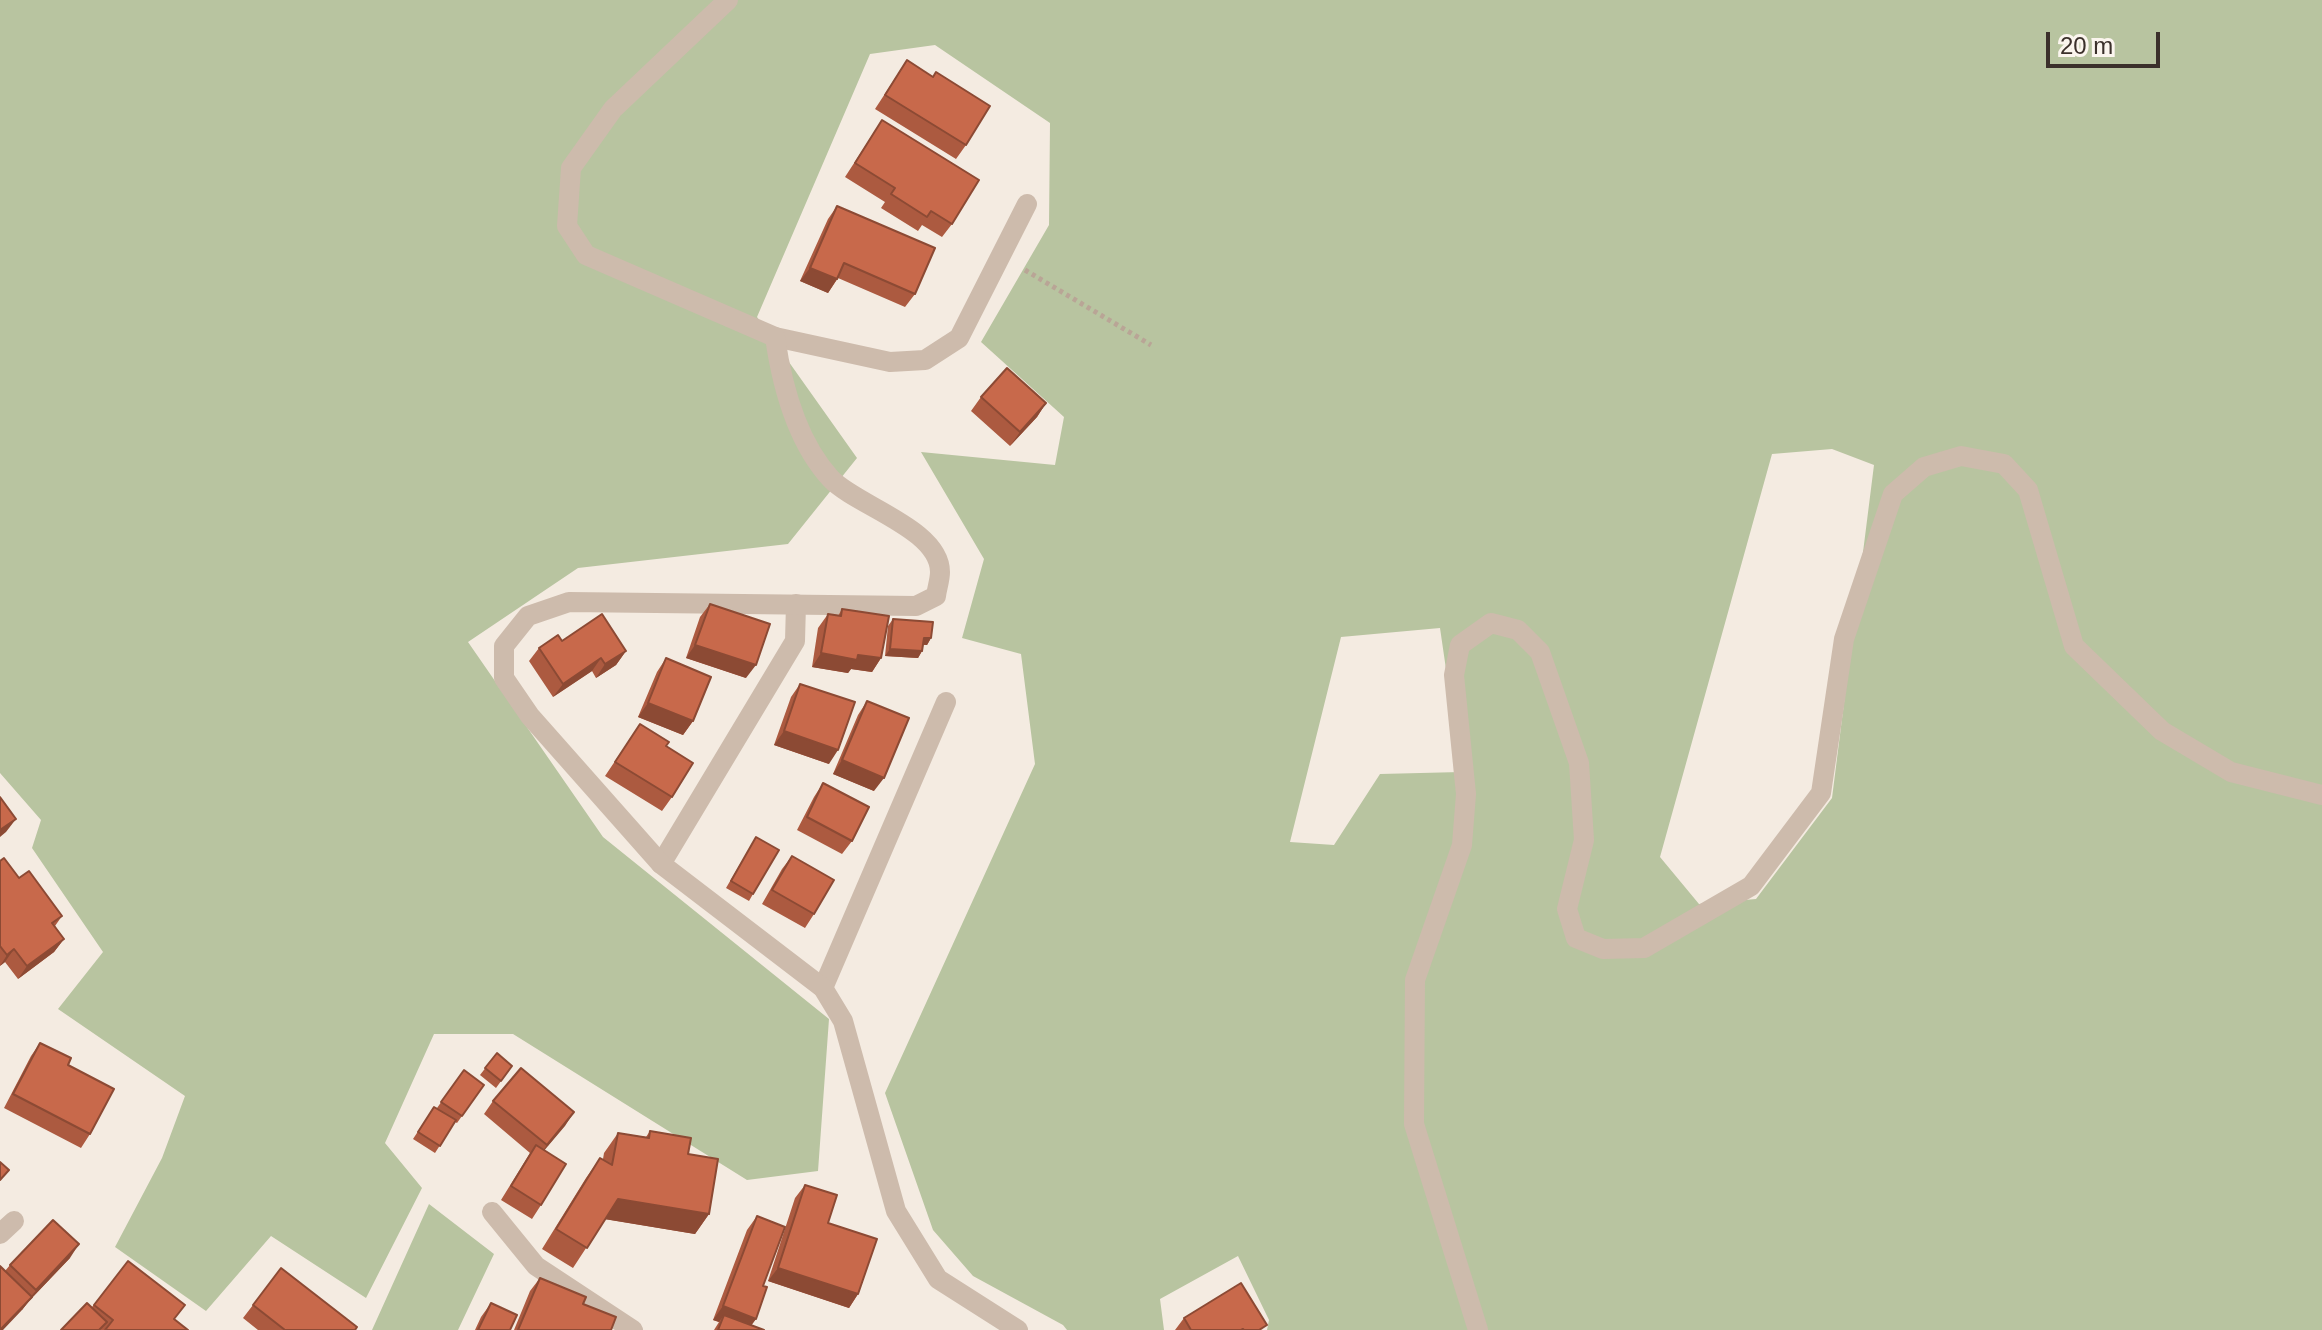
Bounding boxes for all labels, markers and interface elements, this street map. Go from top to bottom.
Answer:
scale bar [2050,16,2164,66]
text: 20 m [2060,32,2113,59]

